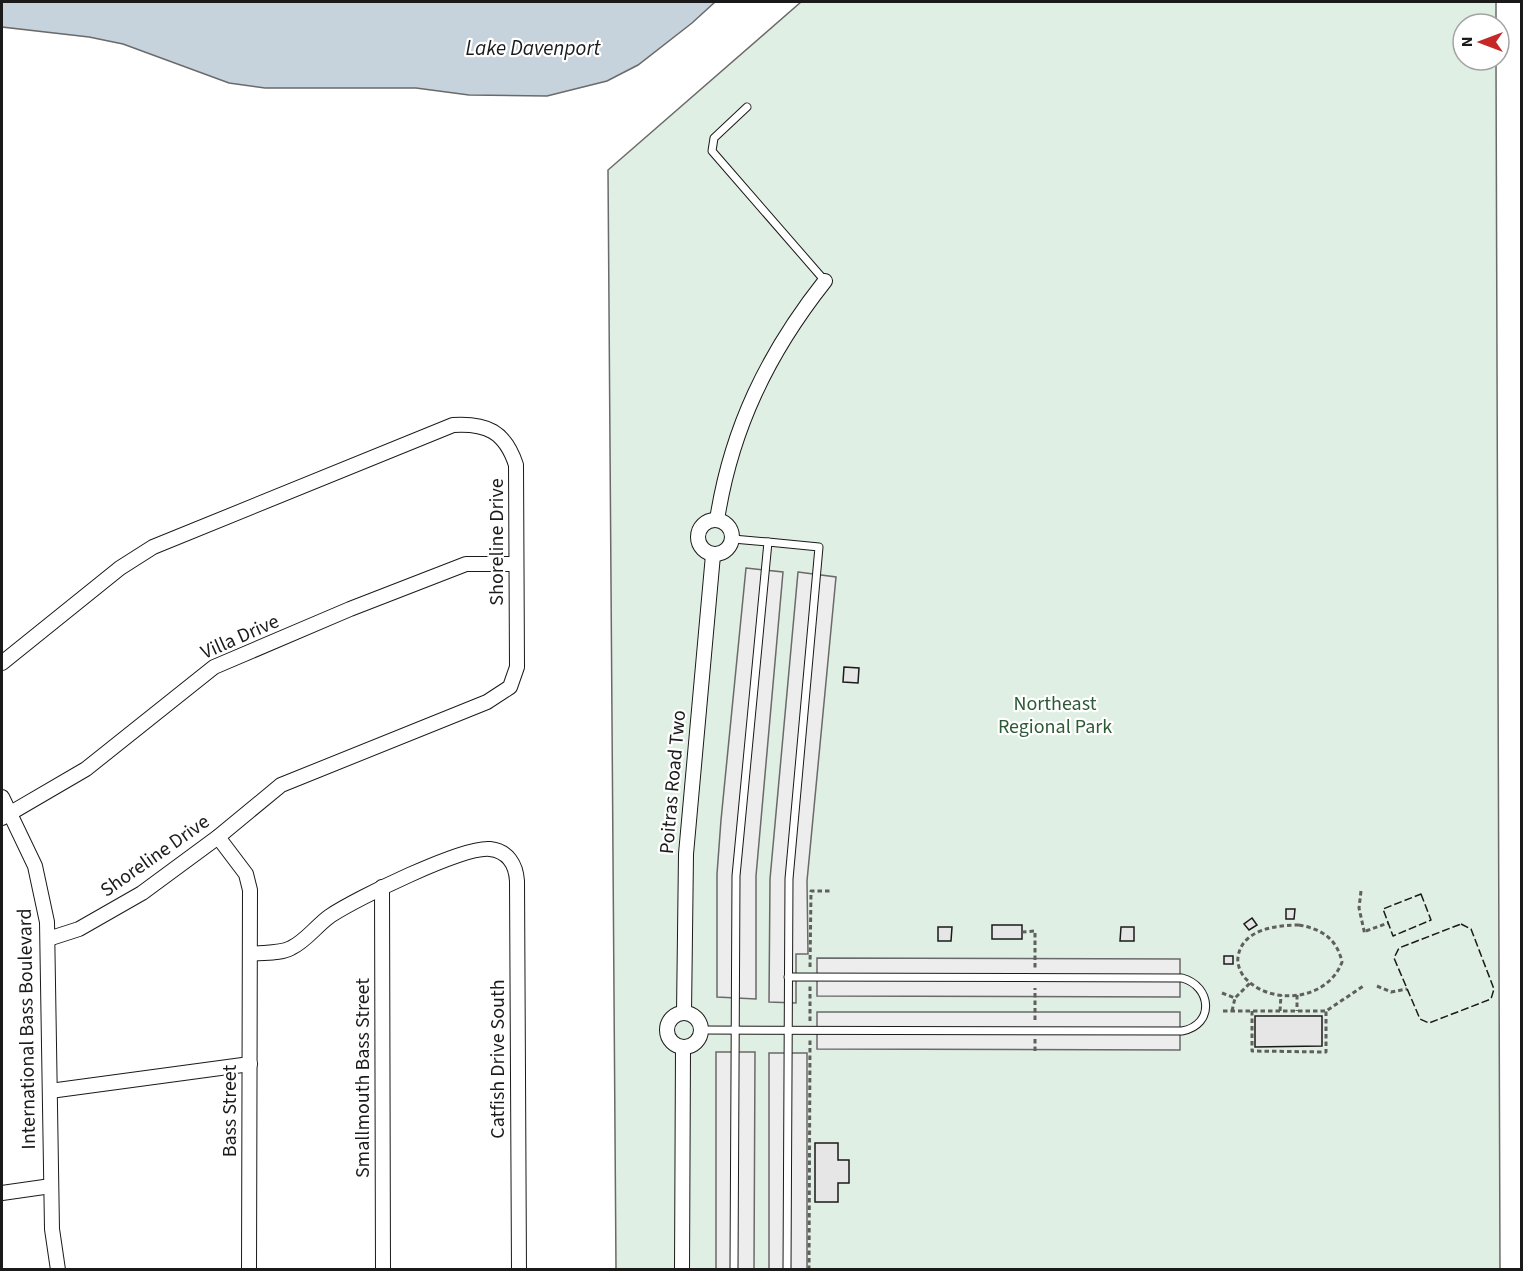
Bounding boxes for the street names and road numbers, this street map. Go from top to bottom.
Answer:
street label: Shoreline Drive [483,478,511,606]
street label: Villa Drive [196,607,284,667]
street label: Poitras Road Two [653,709,693,855]
street label: Shoreline Drive [95,808,215,904]
street label: International Bass Boulevard [11,908,43,1150]
street label: Smallmouth Bass Street [349,978,377,1178]
street label: Catfish Drive South [484,979,512,1139]
street label: Bass Street [216,1064,244,1157]

